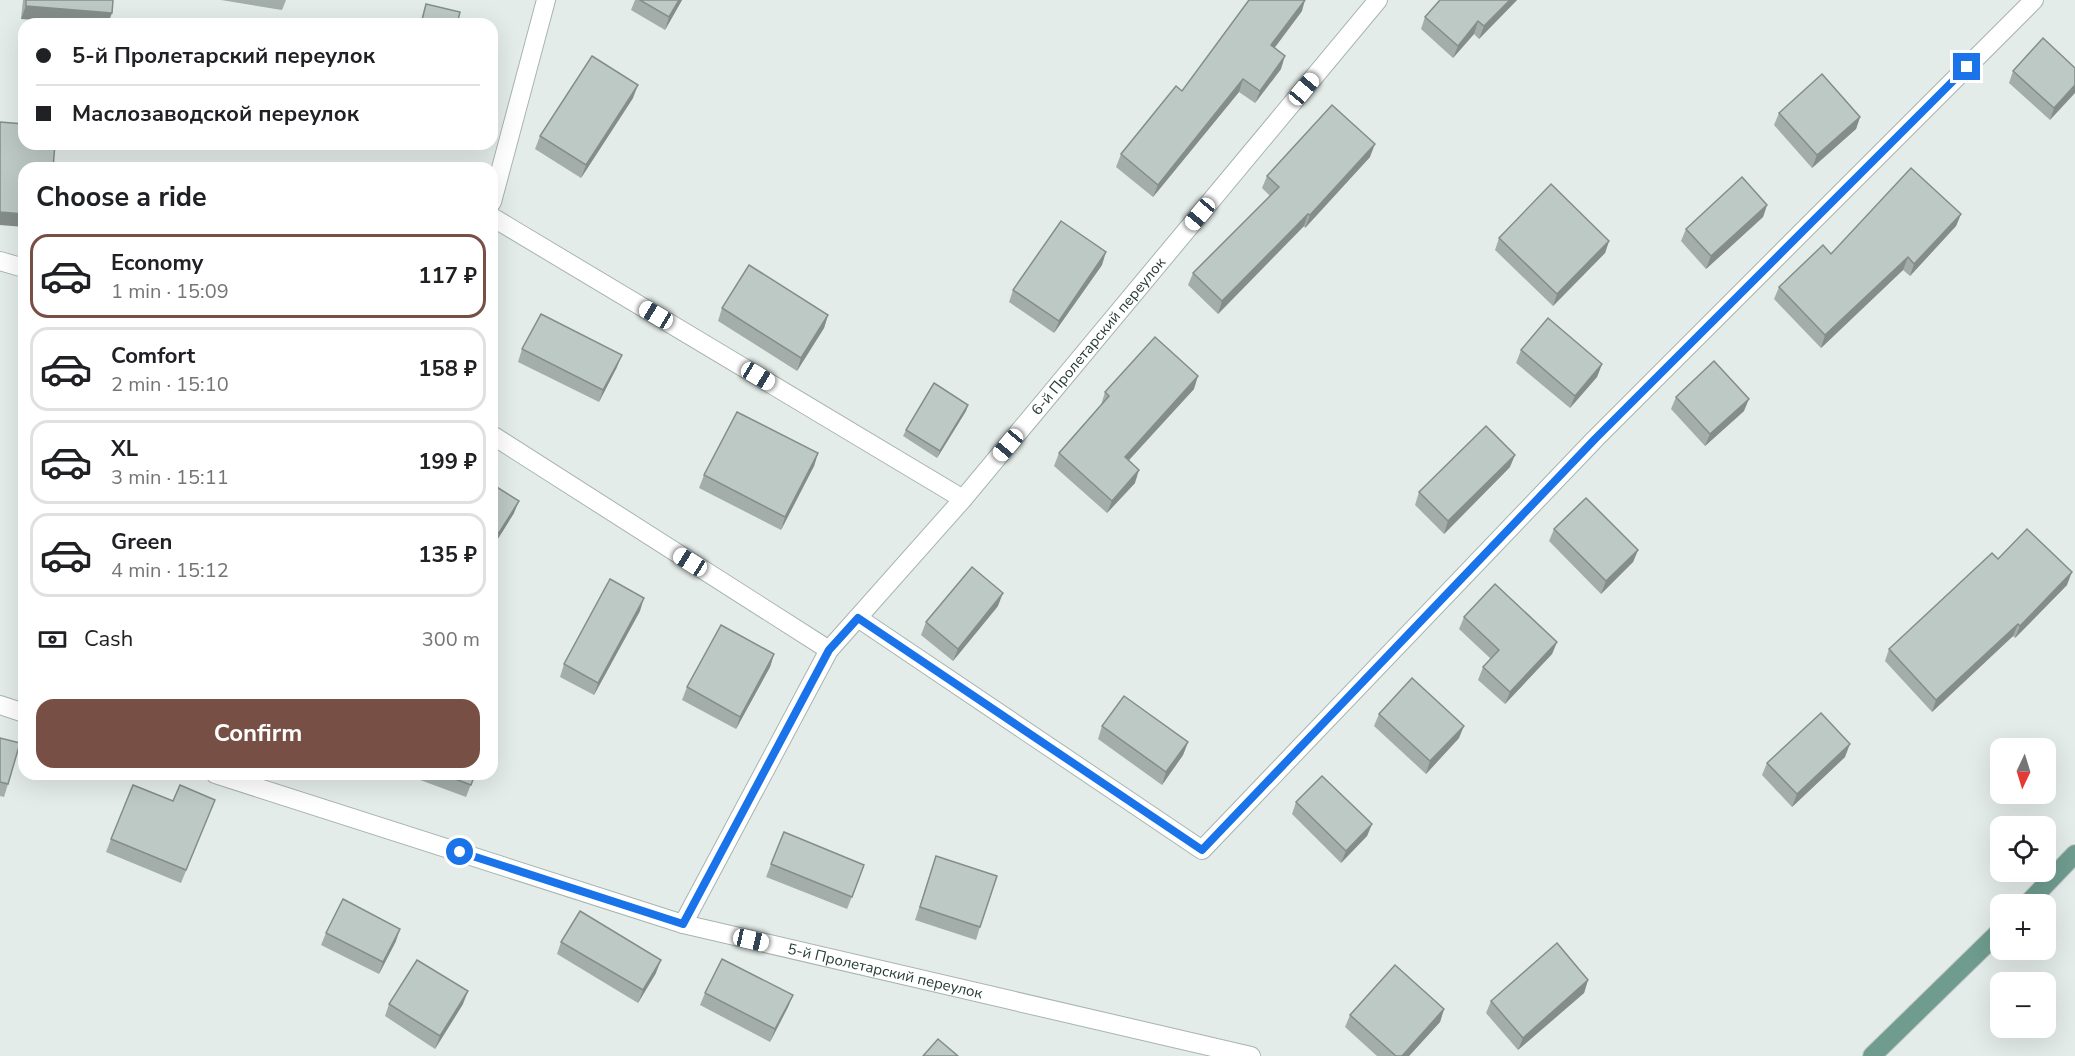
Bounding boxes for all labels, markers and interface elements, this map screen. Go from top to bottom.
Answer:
text: 5-й Пролетарский переулок [72,41,375,71]
route end [1953,53,1980,80]
car [1286,69,1322,109]
text: Маслозаводской переулок [72,99,359,129]
text: Choose a ride [36,179,207,216]
car [1182,194,1218,234]
text: Economy [111,248,203,278]
icon: car [39,249,93,303]
street label: 6-й Пролетарский переулок [1027,253,1170,419]
text: 117 ₽ [418,261,477,291]
text: 1 min · 15:09 [111,278,229,305]
car [636,298,676,332]
text: Comfort [111,341,195,371]
icon: car [39,342,93,396]
text: 158 ₽ [418,354,477,384]
car [738,359,778,393]
text: 2 min · 15:10 [111,371,229,398]
car [990,425,1026,465]
text: XL [111,434,138,464]
icon: car [39,435,93,489]
text: 199 ₽ [418,447,477,477]
text: 3 min · 15:11 [111,464,229,491]
text: Green [111,527,172,557]
icon: car [39,528,93,582]
text: 135 ₽ [418,540,477,570]
car [670,545,710,579]
text: 4 min · 15:12 [111,557,229,584]
icon: cash [36,623,69,656]
text: Cash [84,624,133,654]
text: 300 m [422,626,480,653]
button: Confirm [36,699,480,768]
north arrow [1990,738,2056,804]
map controls [1990,738,2056,1038]
button: locate [1990,816,2056,882]
route start [446,838,473,865]
button: + [1990,894,2056,960]
car [731,927,771,953]
street label: 5-й Пролетарский переулок [786,939,985,1003]
button: − [1990,972,2056,1038]

